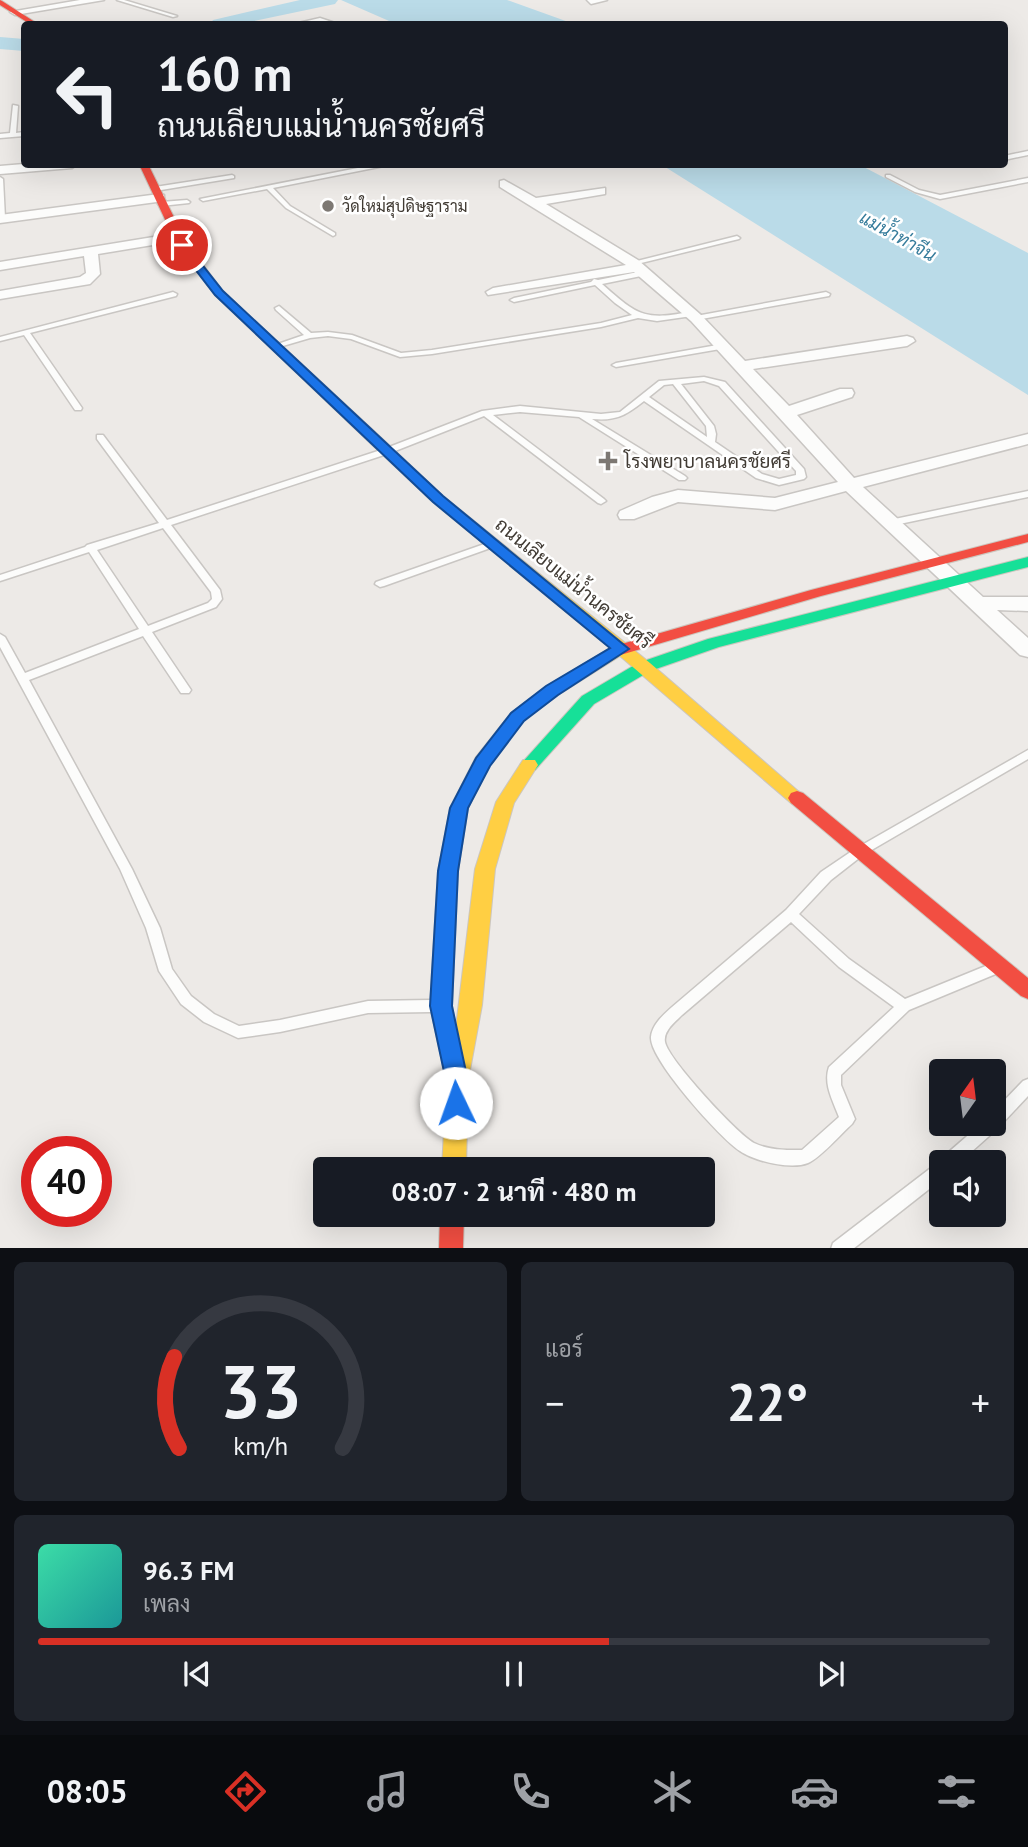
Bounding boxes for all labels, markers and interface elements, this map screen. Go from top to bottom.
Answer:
text: 160 m [157,41,292,105]
icon: left [42,49,133,140]
text: ถนนเลียบแม่น้ำนครชัยศรี [157,104,485,146]
place label: วัดใหม่สุปดิษฐาราม [342,195,468,218]
marker: วัดใหม่สุปดิษฐาราม [320,198,336,214]
water label: แม่น้ำท่าจีน [856,202,943,267]
pin [152,215,212,275]
icon: arrive [163,226,201,264]
place label: โรงพยาบาลนครชัยศรี [623,449,791,473]
marker: โรงพยาบาลนครชัยศรี [598,451,618,471]
street label: ถนนเลียบแม่น้ำนครชัยศรี [491,510,659,654]
north arrow [929,1059,1006,1136]
map controls [929,1059,1006,1227]
position arrow [419,1066,493,1140]
speed limit sign: 40 [21,1136,112,1227]
button: sound [929,1150,1006,1227]
text: 08:07 · 2 นาที · 480 m [392,1175,636,1208]
text: แอร์ [545,1334,583,1363]
text: 33 [219,1344,302,1438]
text: 22° [727,1368,808,1435]
text: − [545,1378,564,1427]
text: + [971,1378,990,1427]
text: km/h [233,1429,288,1461]
text: 96.3 FM [143,1554,234,1587]
text: เพลง [143,1589,190,1618]
icon: previous [178,1655,216,1693]
icon: pause [495,1655,533,1693]
icon: next [812,1655,850,1693]
icon: directions [221,1767,270,1816]
icon: music [363,1767,412,1816]
icon: phone [506,1767,555,1816]
icon: climate [648,1767,697,1816]
icon: car [790,1767,839,1816]
icon: filters [932,1767,981,1816]
text: 08:05 [47,1770,128,1812]

